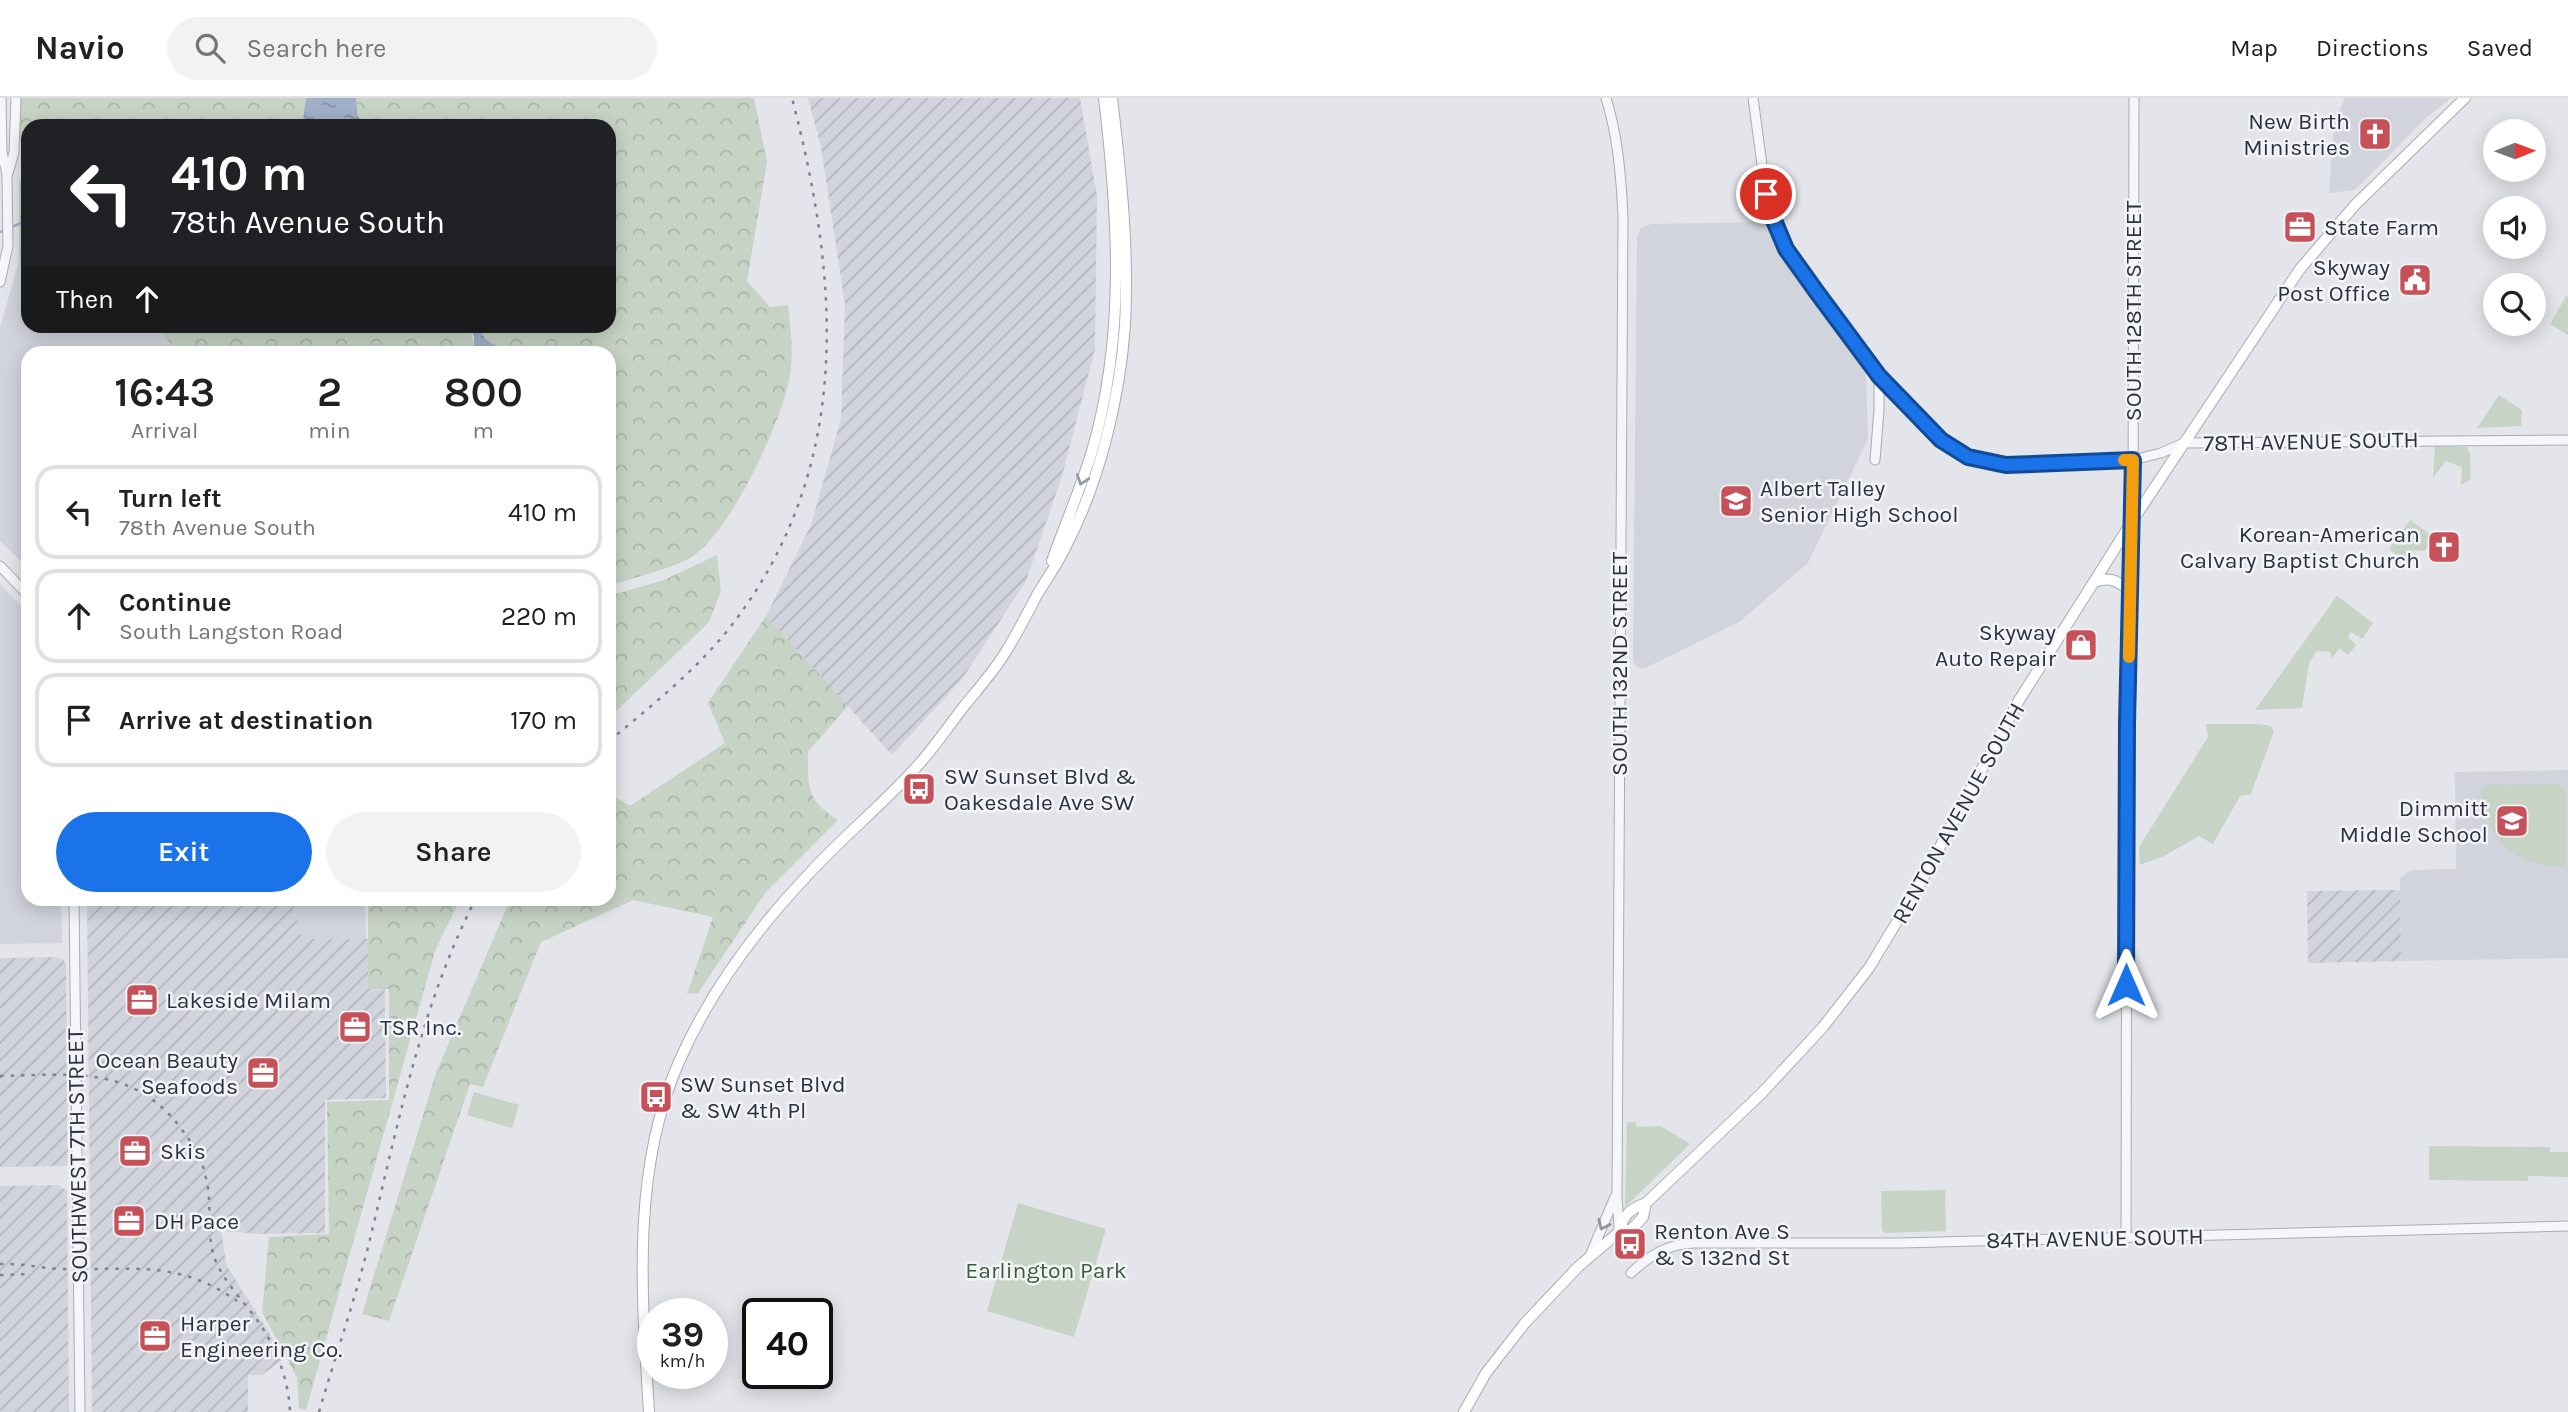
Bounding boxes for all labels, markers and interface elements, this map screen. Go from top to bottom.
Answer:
search box [167,17,657,80]
text: Navio [35,29,125,67]
icon: search [191,29,229,67]
text: Search here [247,33,386,64]
text: Map [2230,34,2278,62]
text: Directions [2316,34,2429,62]
text: Saved [2467,34,2533,62]
place label: New Birth Ministries [2243,108,2350,161]
church icon: New Birth Ministries [2356,115,2394,153]
north arrow [2483,119,2546,182]
map controls [2483,119,2546,336]
text: 410 m [171,145,308,202]
icon: left [56,147,147,238]
pin [1736,164,1796,224]
icon: arrive [1747,175,1785,213]
button: sound [2483,196,2546,259]
street label: SOUTH 128TH STREET [2120,200,2147,421]
text: 78th Avenue South [171,204,445,241]
office icon: State Farm [2281,208,2319,246]
place label: State Farm [2324,214,2439,241]
place label: Skyway Post Office [2277,254,2390,307]
public building icon: Skyway Post Office [2396,261,2434,299]
button: search [2483,273,2546,336]
icon: ahead [128,280,166,318]
text: Then [56,284,114,315]
text: 16:43 [114,367,215,417]
text: 2 [317,367,342,417]
text: 800 [444,367,523,417]
text: Arrival [131,417,198,444]
text: min [308,417,351,444]
text: m [473,417,494,444]
street label: 78TH AVENUE SOUTH [2203,426,2419,457]
one-way arrow [1076,474,1090,486]
place label: Albert Talley Senior High School [1760,475,1959,528]
school or university icon: Albert Talley Senior High School [1717,482,1755,520]
text: Turn left [119,483,221,514]
icon: left [60,493,98,531]
text: 410 m [508,497,577,528]
text: 78th Avenue South [119,514,316,541]
place label: Korean-American Calvary Baptist Church [2180,521,2420,574]
church icon: Korean-American Calvary Baptist Church [2425,528,2463,566]
street label: SOUTH 132ND STREET [1606,552,1633,776]
text: Continue [119,587,231,618]
icon: ahead [60,597,98,635]
text: 220 m [501,601,577,632]
text: South Langston Road [119,618,343,645]
place label: Skyway Auto Repair [1935,619,2057,672]
shop icon: Skyway Auto Repair [2062,626,2100,664]
street label: RENTON AVENUE SOUTH [1886,698,2030,928]
icon: arrive [60,701,98,739]
text: Arrive at destination [119,705,373,736]
text: 170 m [510,705,577,736]
place label: SW Sunset Blvd & Oakesdale Ave SW [944,763,1136,816]
bus stop icon: SW Sunset Blvd & Oakesdale Ave SW [900,770,938,808]
place label: Dimmitt Middle School [2339,795,2488,848]
school or university icon: Dimmitt Middle School [2493,802,2531,840]
button: Exit [56,812,312,892]
button: Share [326,812,581,892]
position arrow [2089,948,2163,1022]
office icon: Lakeside Milam [123,981,161,1019]
place label: Lakeside Milam [166,987,331,1014]
office icon: TSR Inc. [336,1008,374,1046]
place label: TSR Inc. [380,1014,461,1041]
street label: SOUTHWEST 7TH STREET [62,1028,93,1284]
place label: Ocean Beauty Seafoods [95,1047,238,1100]
office icon: Ocean Beauty Seafoods [244,1054,282,1092]
place label: SW Sunset Blvd & SW 4th Pl [680,1071,846,1124]
bus stop icon: SW Sunset Blvd & SW 4th Pl [637,1078,675,1116]
office icon: Skis [116,1132,154,1170]
place label: Skis [160,1138,206,1165]
office icon: DH Pace [110,1202,148,1240]
place label: DH Pace [154,1208,239,1235]
one-way arrow [1597,1218,1611,1230]
place label: Renton Ave S & S 132nd St [1654,1218,1790,1271]
street label: 84TH AVENUE SOUTH [1986,1223,2204,1254]
bus stop icon: Renton Ave S & S 132nd St [1611,1225,1649,1263]
park label: Earlington Park [965,1257,1127,1284]
speed limit sign: 40 [742,1298,833,1389]
place label: Harper Engineering Co. [180,1310,342,1363]
text: 39 [661,1314,704,1355]
office icon: Harper Engineering Co. [136,1317,174,1355]
text: km/h [660,1350,705,1372]

